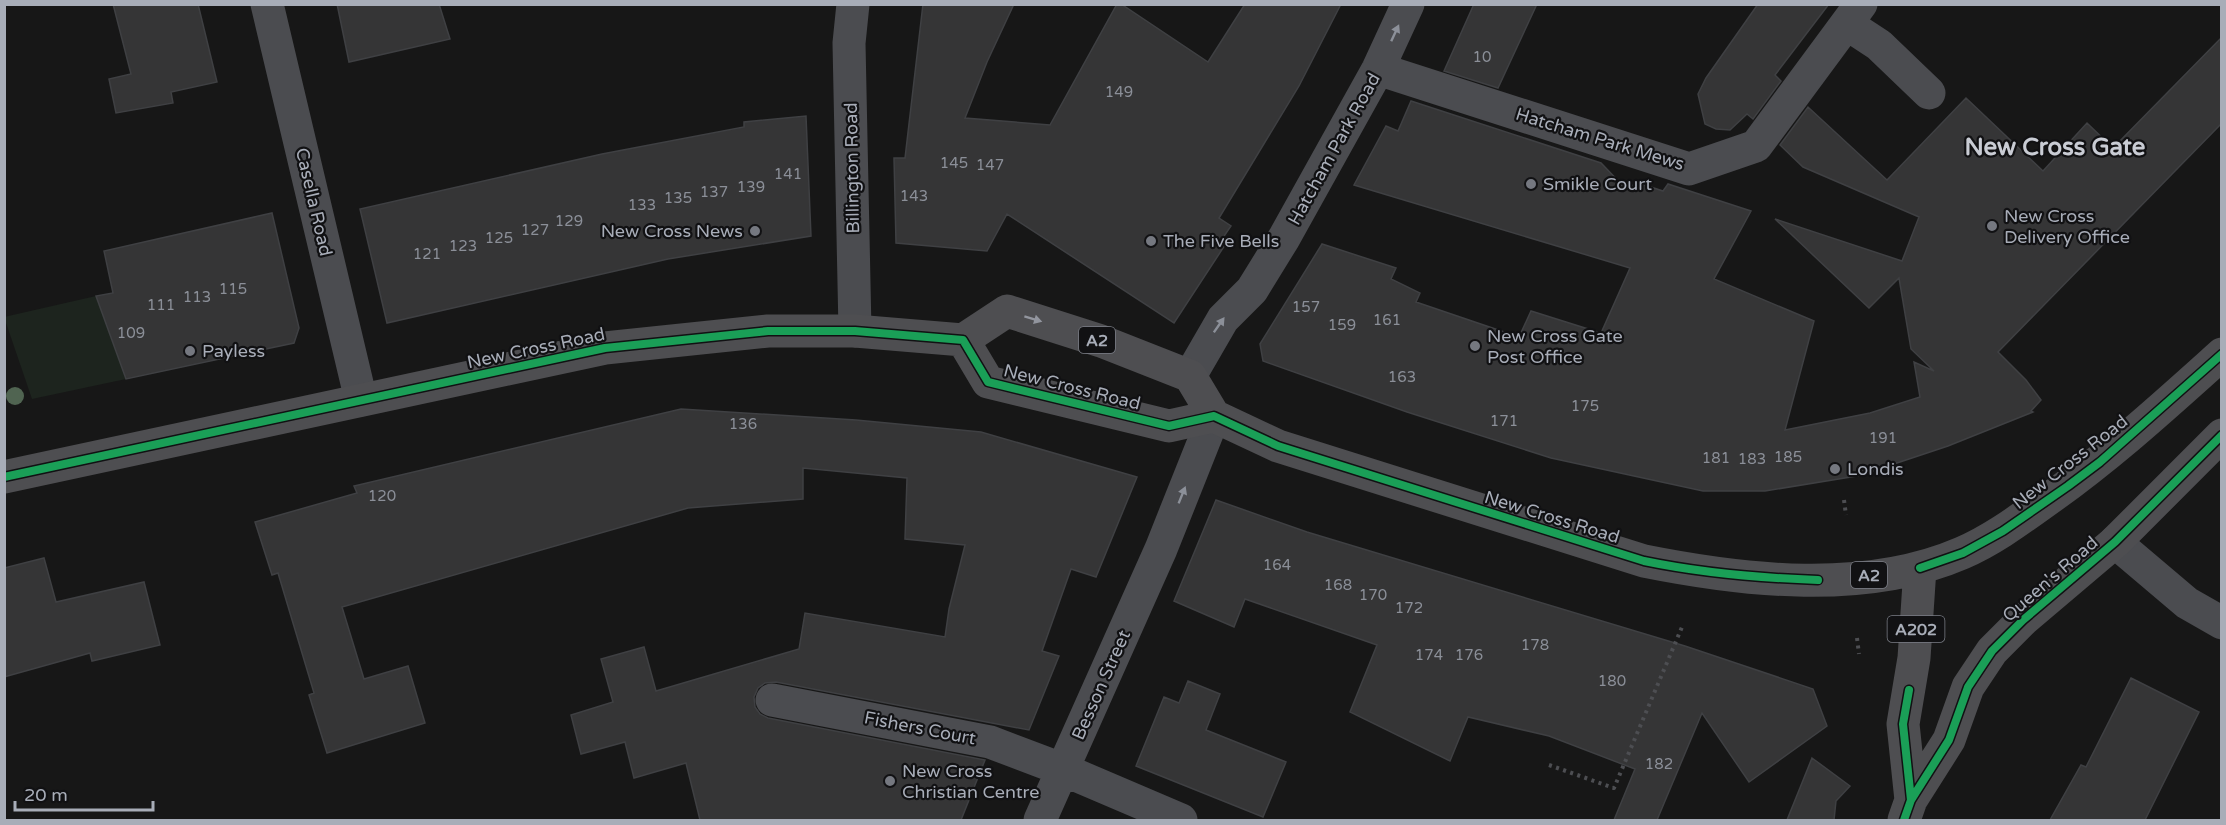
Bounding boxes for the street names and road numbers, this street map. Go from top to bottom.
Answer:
street label: Hatcham Park Road [1283,69,1385,229]
street label: Billington Road [840,102,864,234]
street label: Hatcham Park Mews [1513,103,1687,175]
street label: Casella Road [291,146,337,258]
street label: New Cross Road [465,323,607,373]
road number: A2 [1079,327,1115,353]
street label: New Cross Road [1001,359,1143,415]
street label: New Cross Road [2008,410,2132,514]
street label: New Cross Road [1482,486,1622,548]
street label: Queen's Road [1998,532,2102,626]
road number: A2 [1851,562,1887,588]
road number: A202 [1888,616,1944,642]
street label: Besson Street [1067,627,1135,743]
street label: Fishers Court [862,706,978,750]

